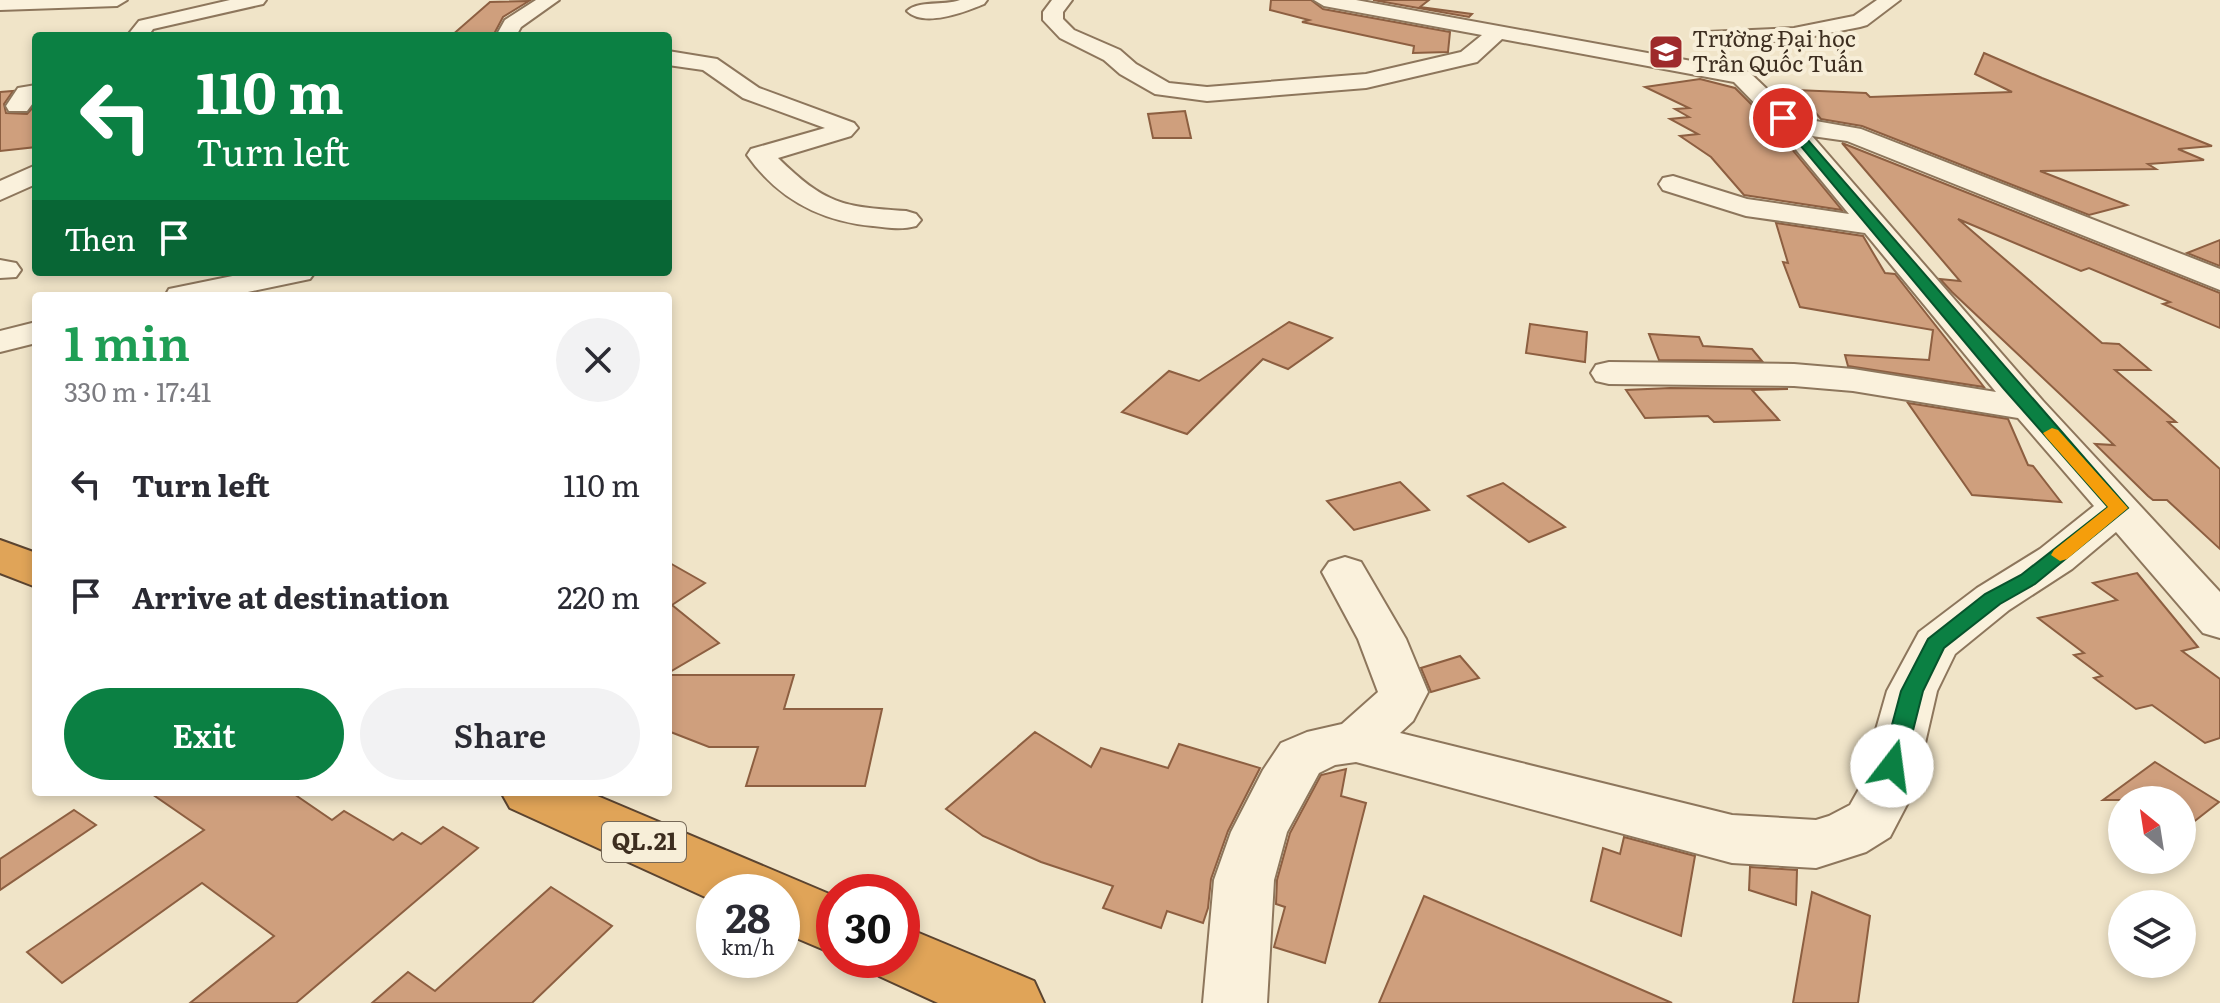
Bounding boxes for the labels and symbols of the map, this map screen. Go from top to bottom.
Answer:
place label: Trường Đại học Trần Quốc Tuấn [1692,21,1864,79]
school or university icon: Trường Đại học Trần Quốc Tuấn [1647,33,1685,71]
pin [1749,84,1817,152]
position arrow [1850,724,1934,808]
north arrow [2108,786,2196,874]
road number: QL.21 [602,822,686,862]
speed limit sign: 30 [816,874,920,978]

